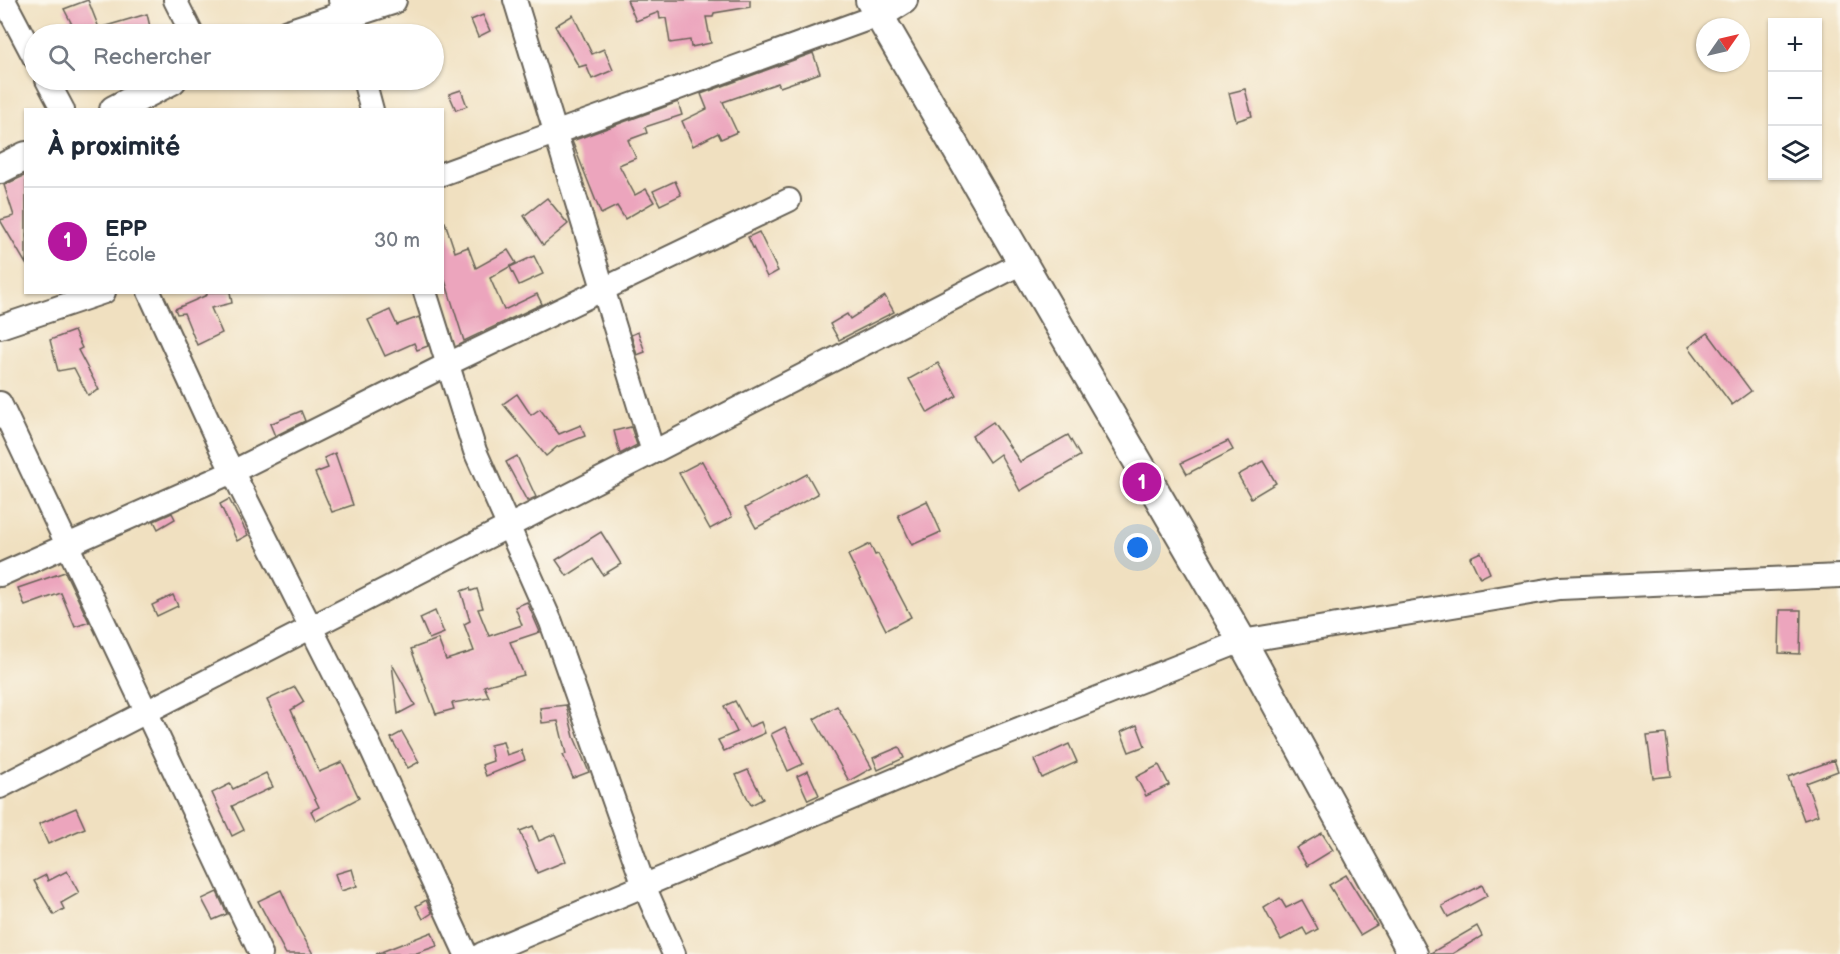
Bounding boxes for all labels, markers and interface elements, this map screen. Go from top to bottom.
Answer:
north arrow [1696,18,1750,72]
map controls [1768,18,1822,180]
button: + [1768,18,1822,72]
search box [24,24,444,90]
icon: search [45,41,78,74]
text: Rechercher [93,44,211,71]
button: − [1768,72,1822,126]
button: layers [1768,126,1822,180]
text: À proximité [48,132,180,163]
text: EPP [105,216,147,243]
text: 1 [63,229,72,253]
text: 30 m [374,229,420,253]
text: École [105,243,156,267]
pin: 1 [1122,460,1162,504]
your location [1123,533,1152,562]

